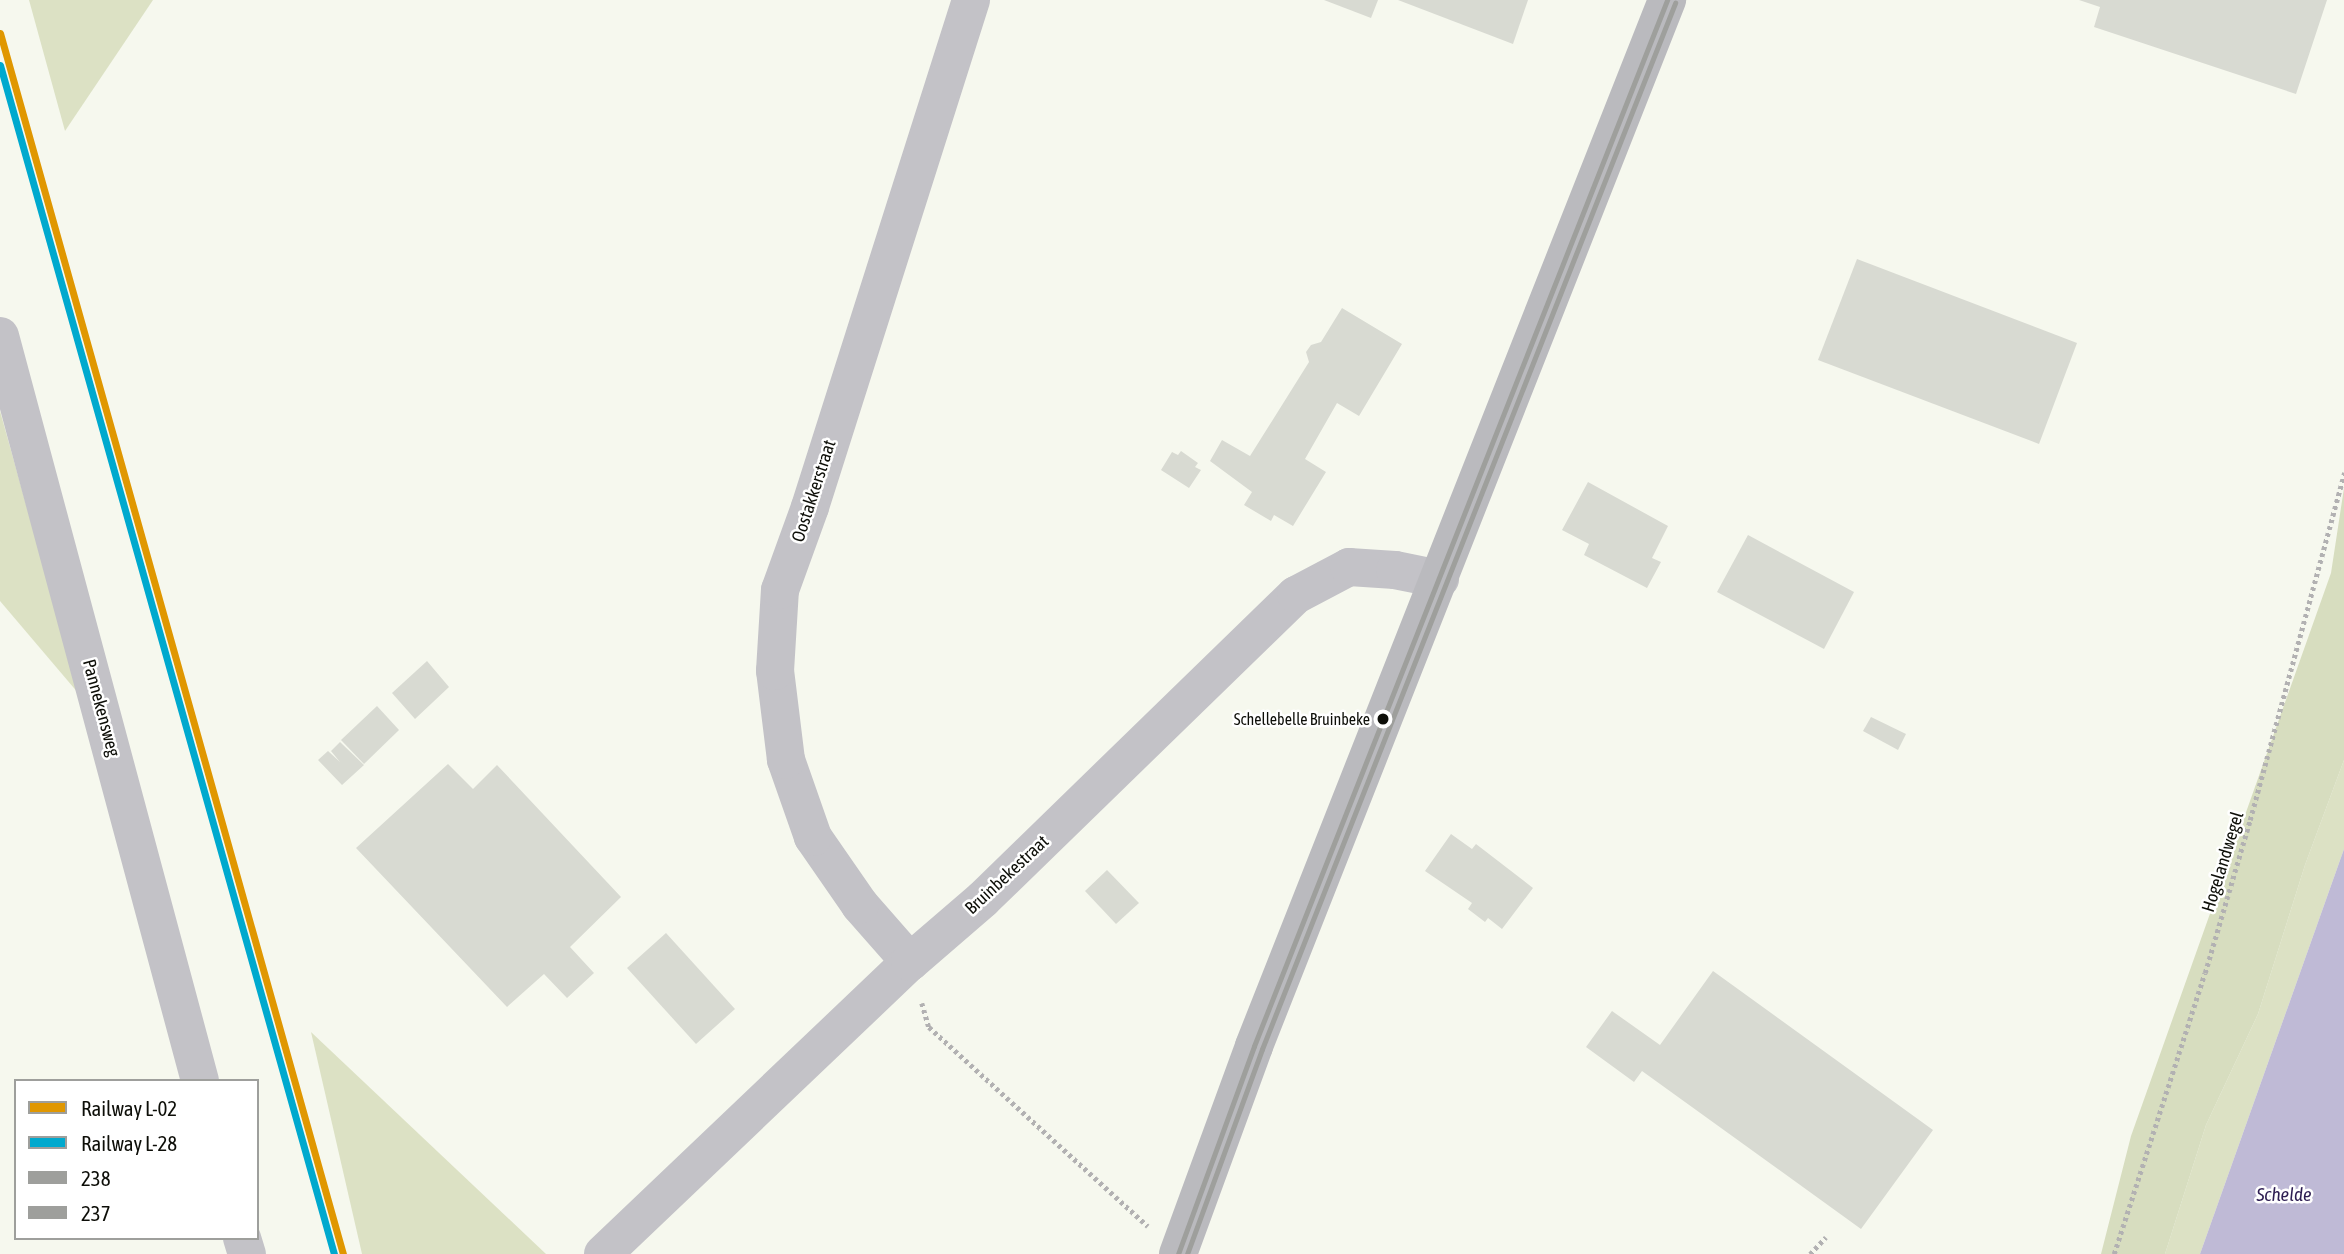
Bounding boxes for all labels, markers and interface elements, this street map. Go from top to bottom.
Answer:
street label: Oostakkerstraat [787,437,841,545]
street label: Pannekensweg [78,657,124,759]
place label: Schellebelle Bruinbeke [1234,709,1370,729]
marker: Schellebelle Bruinbeke [1376,712,1390,726]
street label: Hogelandwegel [2197,809,2249,915]
street label: Bruinbekestraat [961,831,1053,919]
legend [14,1079,259,1240]
text: Railway L-02 [81,1096,177,1120]
text: Railway L-28 [81,1131,177,1155]
text: 238 [81,1166,111,1190]
water label: Schelde [2256,1184,2312,1206]
text: 237 [81,1201,111,1225]

